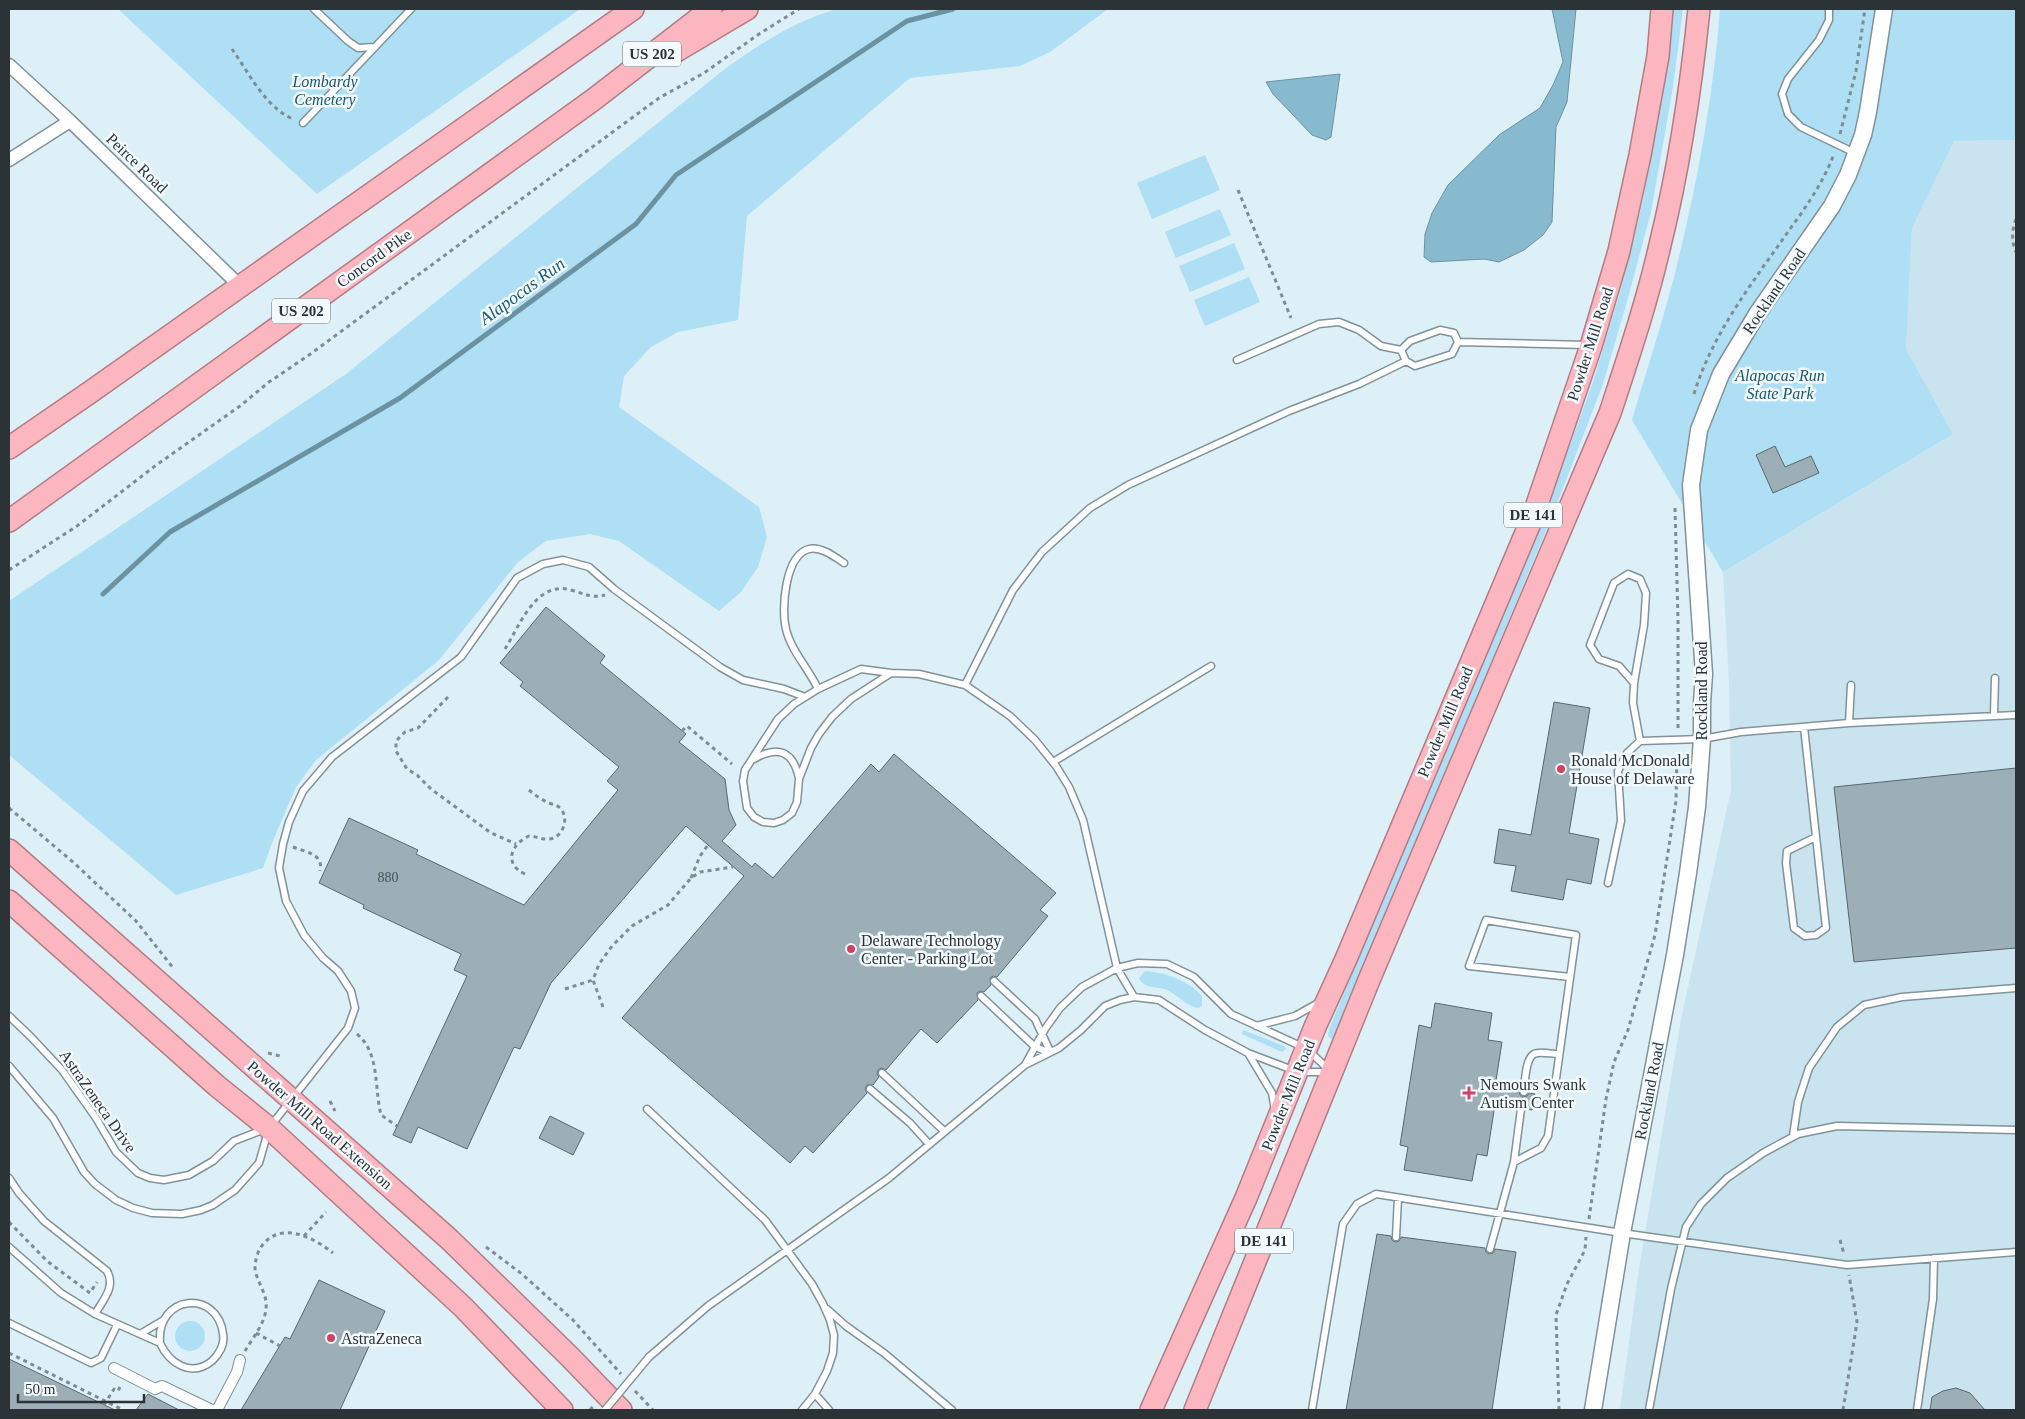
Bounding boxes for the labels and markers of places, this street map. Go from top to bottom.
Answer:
place label: Ronald McDonald House of Delaware [1571,752,1695,787]
marker: Ronald McDonald House of Delaware [1555,763,1567,775]
place label: Delaware Technology Center - Parking Lot [861,932,1001,968]
marker: Delaware Technology Center - Parking Lot [845,943,857,955]
place label: Nemours Swank Autism Center [1480,1076,1586,1111]
marker: Nemours Swank Autism Center [1462,1086,1476,1100]
place label: AstraZeneca [341,1330,422,1347]
marker: AstraZeneca [325,1332,337,1344]

